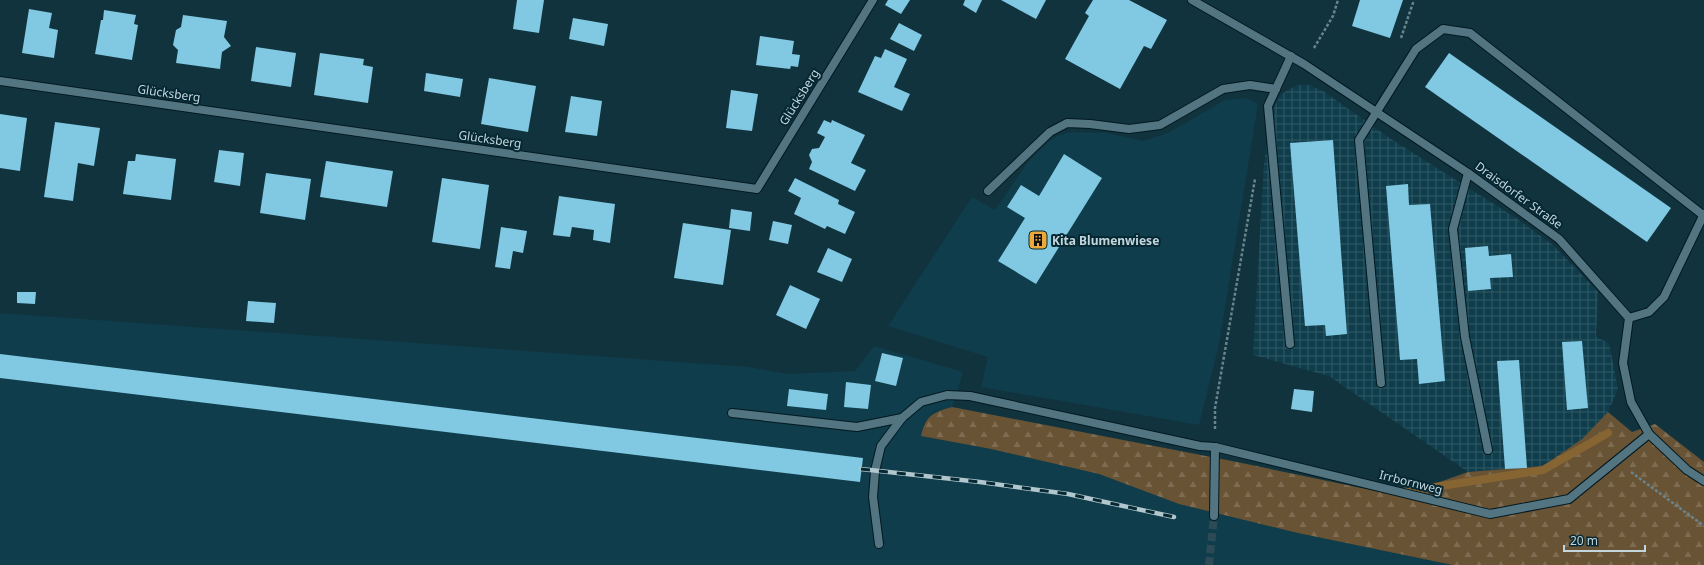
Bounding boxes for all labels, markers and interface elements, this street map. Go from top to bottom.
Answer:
street label: Glücksberg [775,66,823,128]
street label: Glücksberg [136,80,202,106]
street label: Glücksberg [457,126,523,152]
street label: Draisdorfer Straße [1472,157,1566,233]
building icon: Kita Blumenwiese [1027,229,1049,251]
place label: Kita Blumenwiese [1052,232,1159,249]
street label: Irrbornweg [1378,466,1444,498]
scale bar [1564,527,1645,553]
text: 20 m [1570,532,1598,549]

